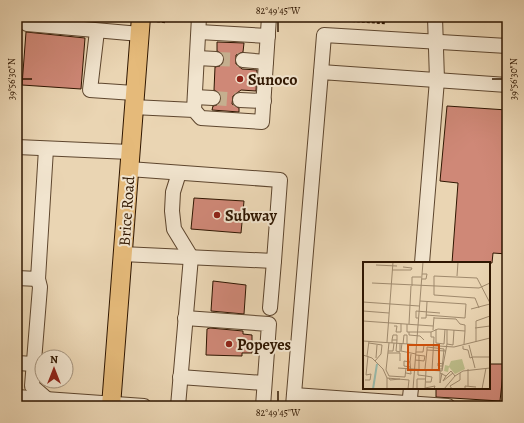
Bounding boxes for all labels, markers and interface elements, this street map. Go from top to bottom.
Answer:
text: 82°49'45"W [256,4,301,17]
text: 39°56'30"N [5,58,18,100]
text: 39°56'30"N [507,58,520,100]
place label: Sunoco [248,69,298,91]
marker: Sunoco [235,74,245,84]
street label: Brice Road [114,175,140,247]
place label: Subway [225,205,277,227]
marker: Subway [212,210,222,220]
inset map [363,262,490,389]
place label: Popeyes [237,334,291,356]
marker: Popeyes [224,339,234,349]
north arrow [34,349,74,389]
text: N [50,352,58,367]
text: 82°49'45"W [256,406,301,419]

